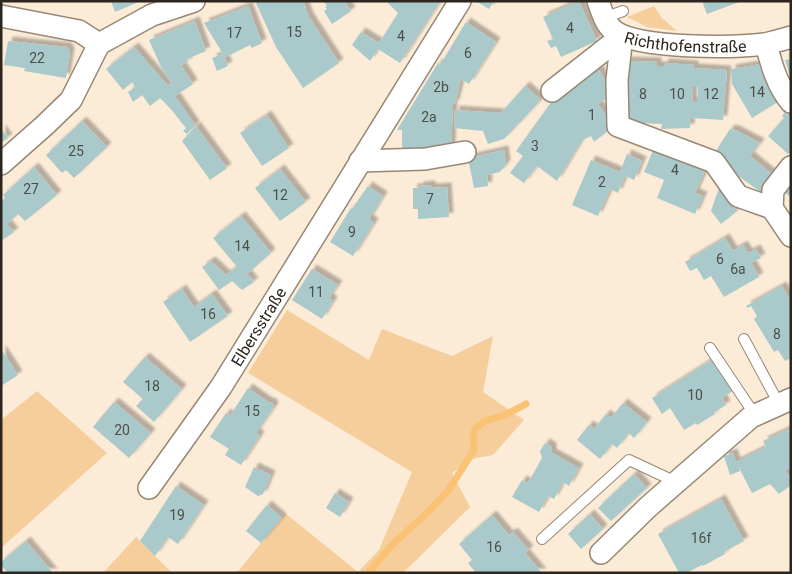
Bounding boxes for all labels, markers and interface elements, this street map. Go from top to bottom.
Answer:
house number: 4 [566,20,574,36]
house number: 15 [286,24,302,40]
house number: 17 [226,25,242,41]
street label: Richthofenstraße [622,27,747,56]
house number: 4 [397,28,405,44]
house number: 6 [464,45,472,61]
house number: 22 [29,50,45,66]
house number: 2b [433,79,449,95]
house number: 14 [749,84,765,100]
house number: 8 [639,86,647,102]
house number: 10 [669,86,685,102]
house number: 12 [703,86,719,102]
house number: 1 [588,107,596,123]
house number: 2a [421,109,437,125]
house number: 3 [531,138,539,154]
house number: 25 [68,143,84,159]
house number: 4 [671,162,679,178]
house number: 2 [598,174,606,190]
house number: 27 [23,181,39,197]
house number: 12 [272,187,288,203]
house number: 7 [426,191,434,207]
house number: 9 [348,224,356,240]
house number: 14 [234,238,250,254]
house number: 6 [716,251,724,267]
house number: 6a [730,261,746,277]
street label: Elbersstraße [227,284,290,370]
house number: 11 [308,284,324,300]
house number: 16 [200,306,216,322]
house number: 8 [773,326,781,342]
house number: 18 [144,378,160,394]
house number: 10 [687,387,703,403]
house number: 15 [244,403,260,419]
house number: 20 [114,422,130,438]
house number: 19 [169,507,185,523]
house number: 16f [691,530,711,546]
house number: 16 [486,539,502,555]

